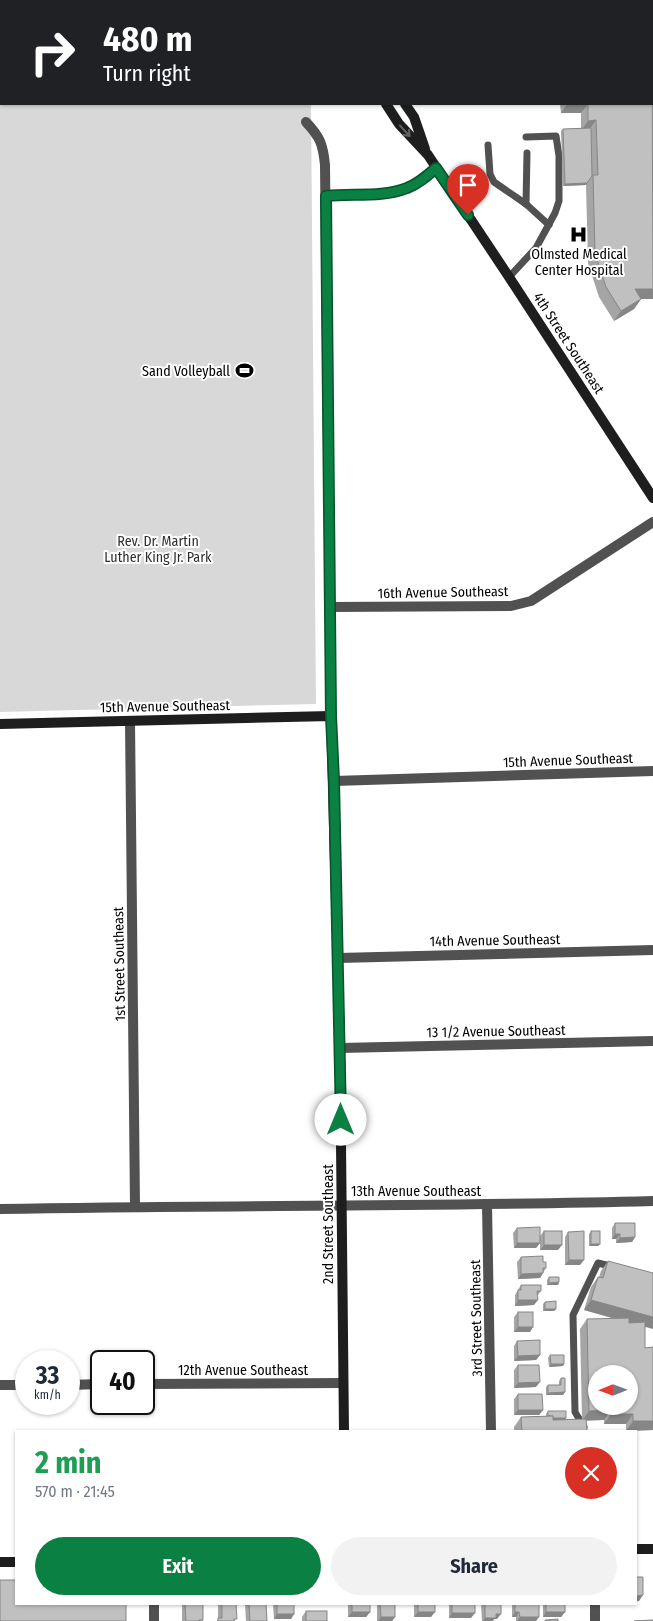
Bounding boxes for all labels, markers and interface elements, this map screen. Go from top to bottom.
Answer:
text: 480 m [103,18,193,60]
icon: right [20,20,85,85]
text: Turn right [103,60,191,87]
one-way arrow [399,124,411,137]
pin [447,164,489,215]
icon: arrive [454,171,482,199]
hospital icon: Olmsted Medical Center Hospital [569,224,589,244]
place label: Olmsted Medical Center Hospital [531,246,627,279]
street label: 4th Street Southeast [529,289,608,397]
sports icon: Sand Volleyball [234,361,254,381]
place label: Sand Volleyball [142,363,230,380]
park label: Rev. Dr. Martin Luther King Jr. Park [104,533,212,566]
street label: 16th Avenue Southeast [378,583,509,602]
street label: 15th Avenue Southeast [100,697,231,716]
street label: 15th Avenue Southeast [503,750,634,771]
street label: 1st Street Southeast [110,906,129,1021]
street label: 14th Avenue Southeast [430,931,561,950]
street label: 13 1/2 Avenue Southeast [426,1022,566,1041]
position arrow [314,1093,366,1145]
street label: 2nd Street Southeast [320,1164,337,1284]
street label: 13th Avenue Southeast [351,1183,481,1200]
street label: 3rd Street Southeast [467,1259,486,1377]
speed limit sign: 40 [90,1350,155,1415]
text: 33 [36,1361,59,1391]
street label: 12th Avenue Southeast [178,1362,308,1379]
north arrow [588,1365,638,1415]
map controls [588,1365,638,1415]
text: km/h [34,1388,61,1402]
text: 2 min [35,1445,102,1481]
button: close [565,1447,617,1499]
text: 570 m · 21:45 [35,1482,115,1501]
button: Exit [35,1537,321,1595]
button: Share [331,1537,617,1595]

